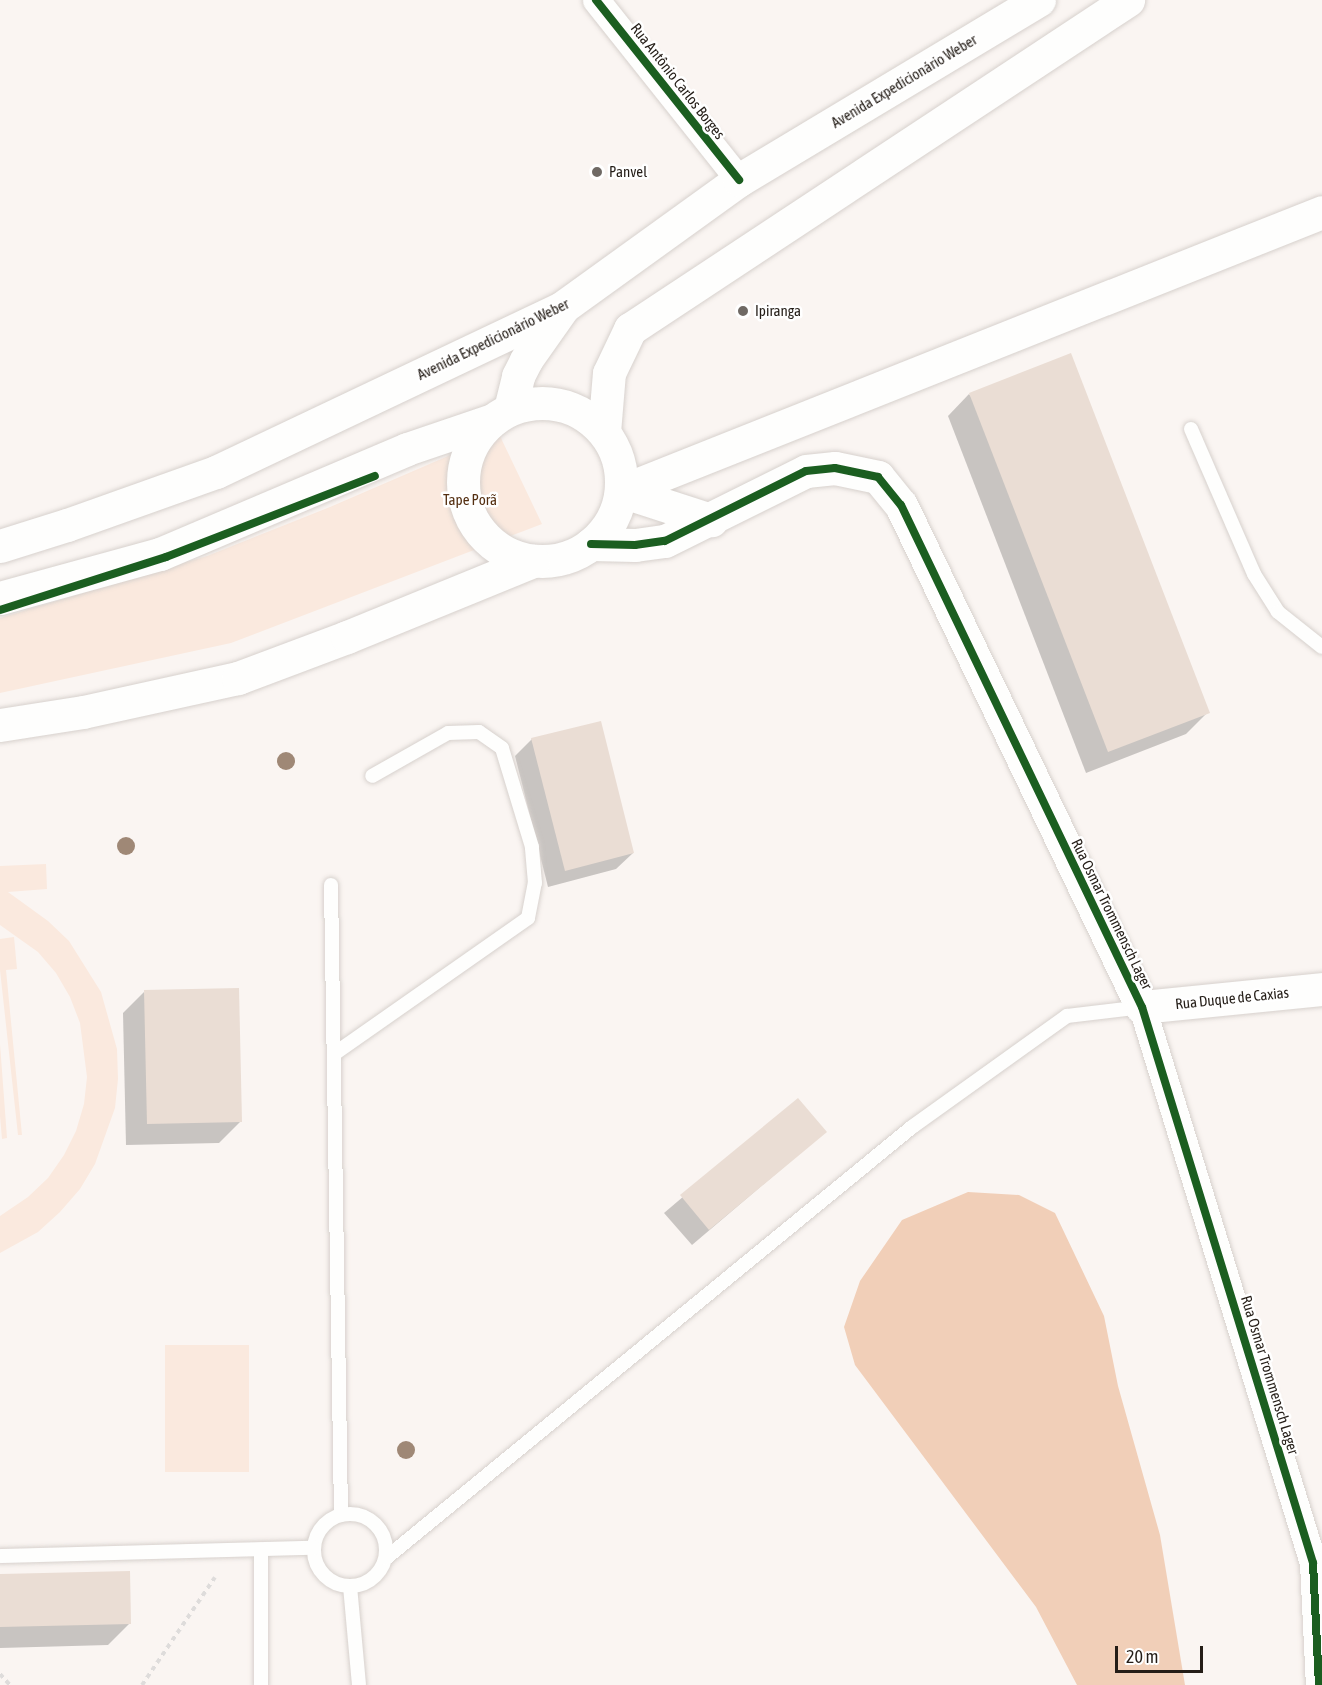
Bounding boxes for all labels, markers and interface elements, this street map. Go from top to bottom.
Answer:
street label: Rua Antônio Carlos Borges [627,19,729,143]
street label: Avenida Expedicionário Weber [828,30,980,132]
place label: Panvel [609,163,647,181]
marker: Panvel [590,165,604,179]
street label: Avenida Expedicionário Weber [414,294,572,384]
place label: Ipiranga [755,302,801,320]
marker: Ipiranga [736,304,750,318]
park label: Tape Porã [443,491,497,509]
street label: Rua Osmar Trommensch Lager [1068,836,1156,992]
street label: Rua Duque de Caxias [1174,983,1290,1013]
street label: Rua Osmar Trommensch Lager [1237,1293,1303,1457]
scale bar [1118,1634,1206,1672]
text: 20 m [1126,1646,1158,1667]

